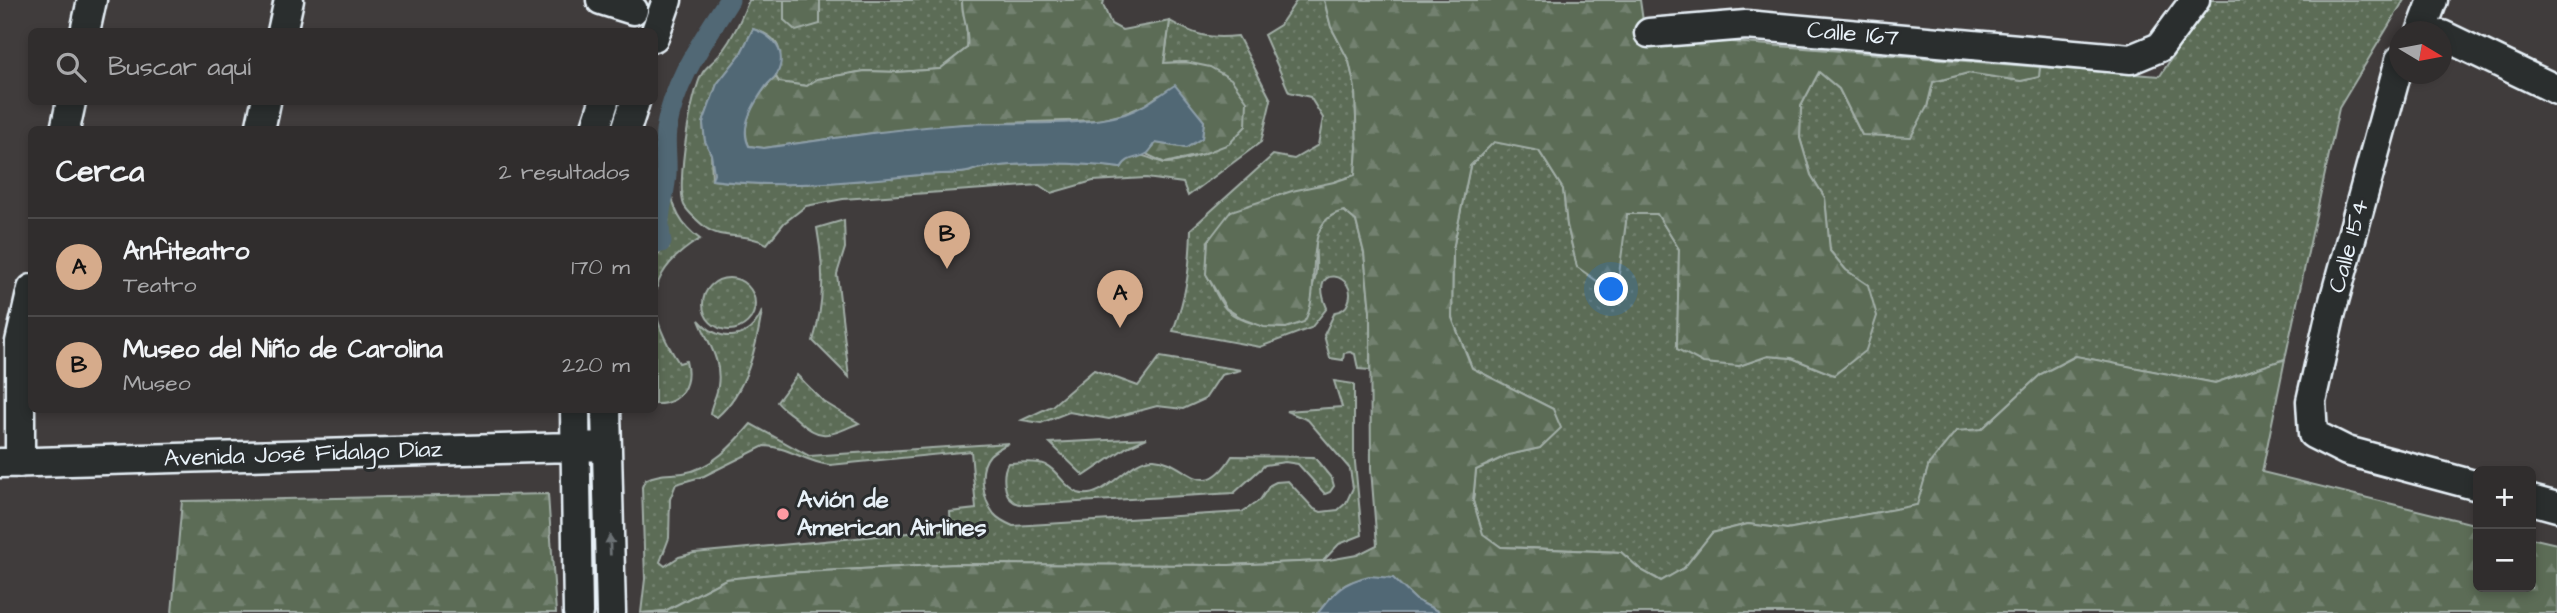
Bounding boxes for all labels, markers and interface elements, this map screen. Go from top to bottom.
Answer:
street label: Calle 167 [1806,13,1901,55]
north arrow [2389,21,2452,84]
search box [28,28,658,105]
icon: search [52,48,90,86]
text: Buscar aquí [108,49,251,85]
text: Cerca [56,151,144,193]
text: 2 resultados [498,156,630,188]
street label: Calle 154 [2320,195,2378,297]
pin: B [924,211,970,269]
text: Anfiteatro [123,233,249,269]
text: A [72,251,86,283]
text: 170 m [571,251,630,283]
text: Teatro [123,269,196,301]
pin: A [1097,270,1143,328]
your location [1594,272,1628,306]
text: Museo del Niño de Carolina [123,331,443,367]
text: B [71,349,87,381]
text: 220 m [562,349,630,381]
text: Museo [123,367,191,399]
street label: Avenida José Fidalgo Díaz [163,432,443,477]
map controls [2473,466,2536,592]
button: + [2473,466,2536,529]
place label: Avión de American Airlines [797,483,987,545]
marker: Avión de American Airlines [775,506,791,522]
button: − [2473,529,2536,592]
one-way arrow [605,534,616,556]

